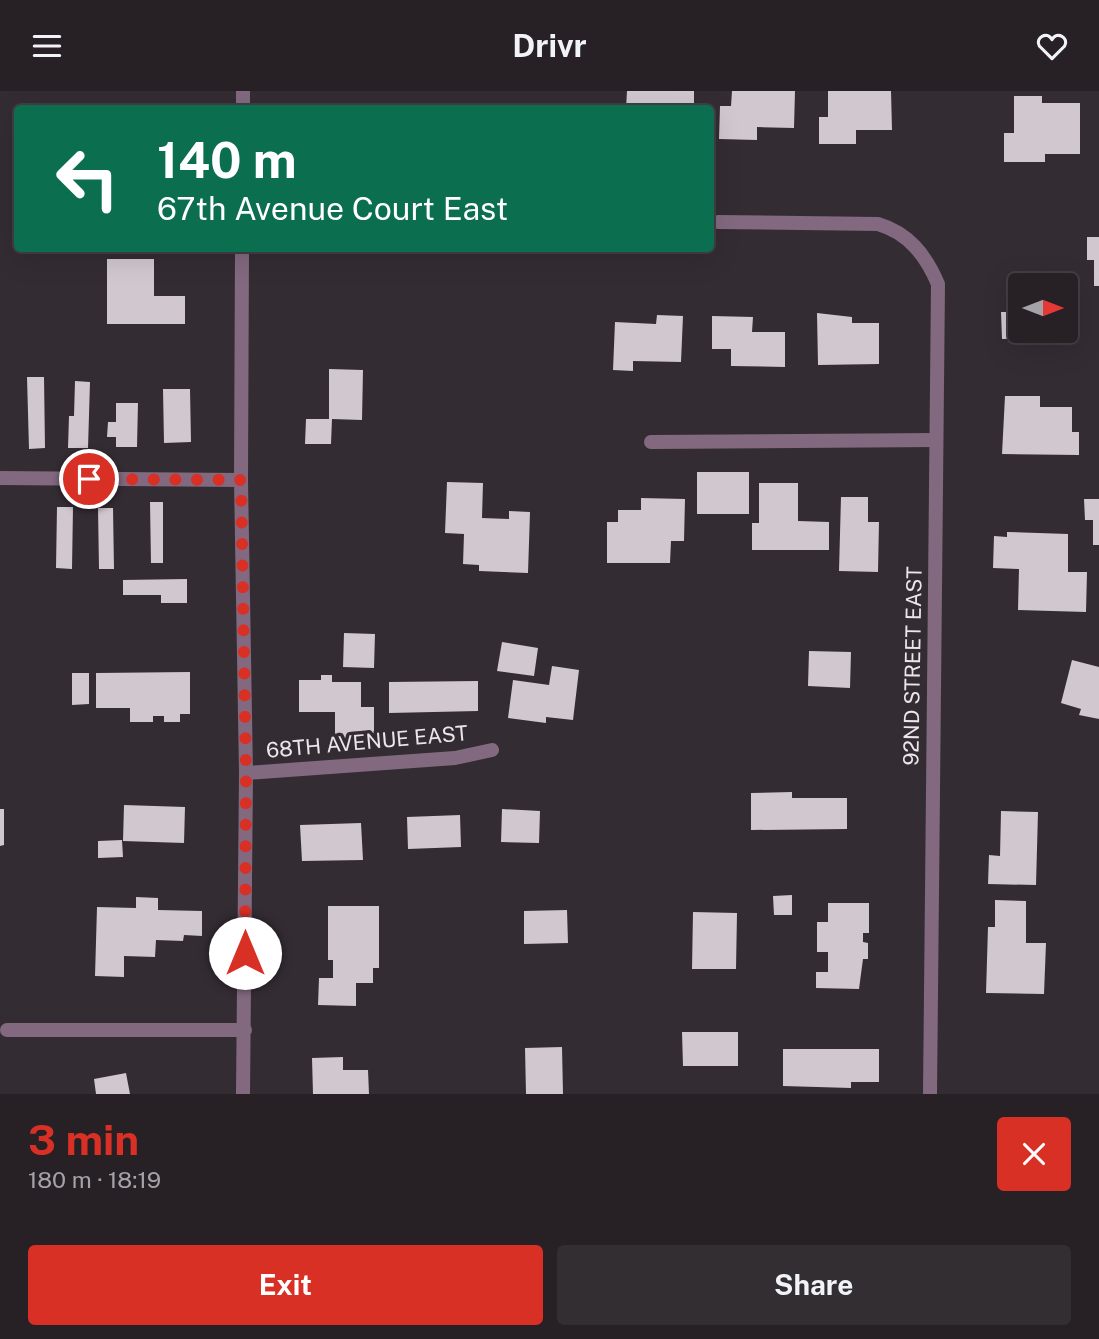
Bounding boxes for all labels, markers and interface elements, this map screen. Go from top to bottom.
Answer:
icon: menu [28,27,66,65]
text: Drivr [512,27,587,64]
icon: heart [1033,27,1071,65]
text: 140 m [157,131,297,189]
icon: left [42,133,133,224]
text: 67th Avenue Court East [157,190,508,227]
north arrow [1008,273,1078,343]
map controls [1008,273,1078,343]
pin [59,449,119,509]
icon: arrive [70,460,108,498]
street label: 92ND STREET EAST [898,566,927,766]
street label: 68TH AVENUE EAST [265,720,469,763]
position arrow [208,916,282,990]
text: 3 min [28,1115,139,1164]
button: close [997,1117,1071,1191]
text: 180 m · 18:19 [28,1166,161,1193]
button: Exit [28,1245,543,1325]
button: Share [557,1245,1071,1325]

